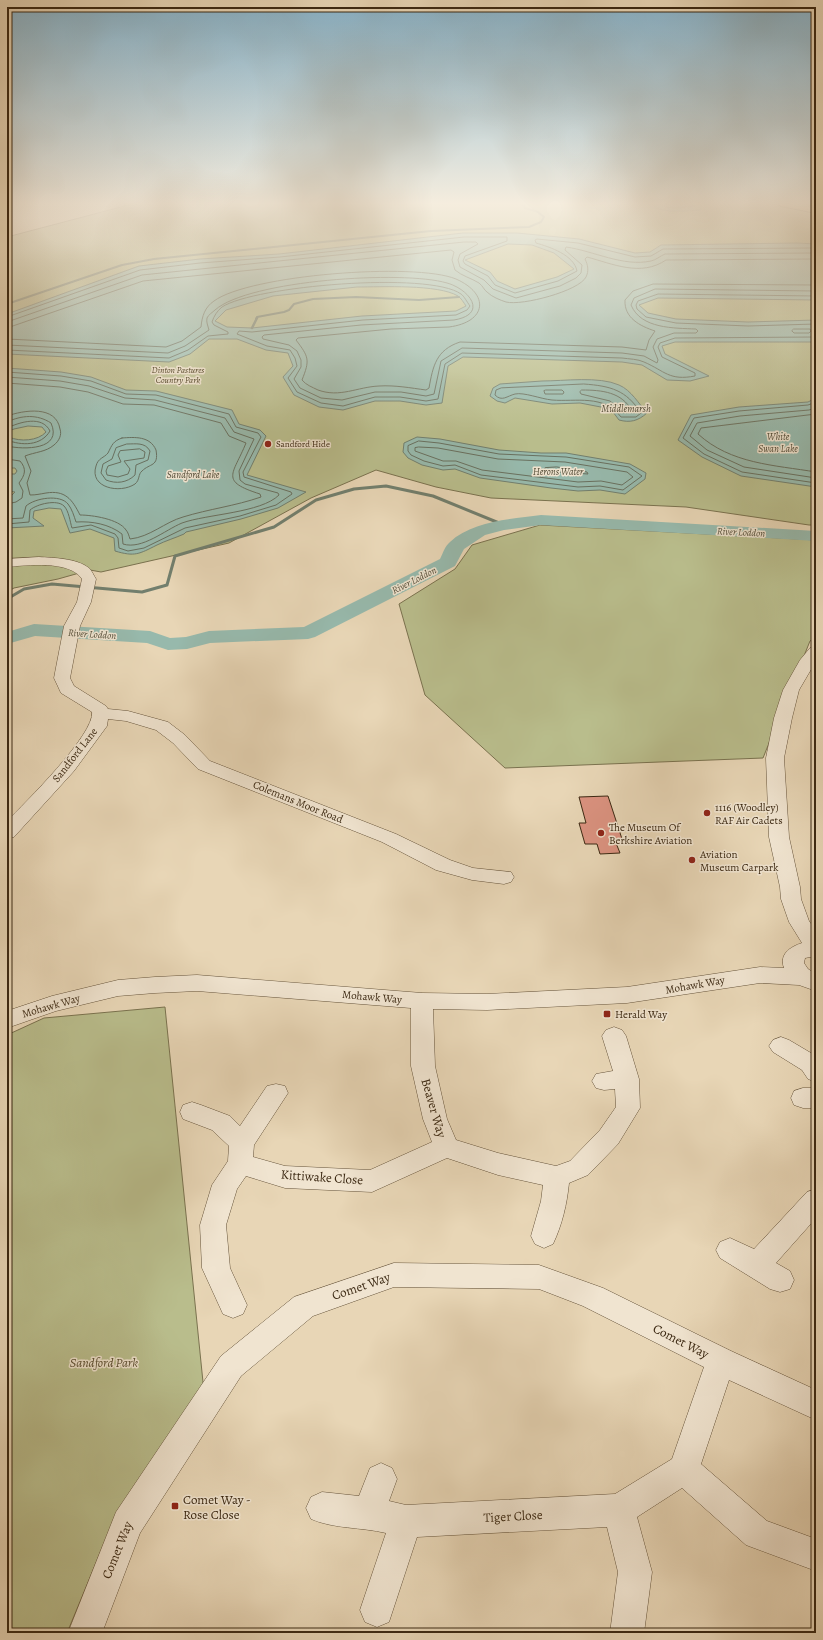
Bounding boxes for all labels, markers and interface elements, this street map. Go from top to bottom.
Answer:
park label: Dinton Pastures Country Park [152,364,204,386]
water label: Middlemarsh [601,402,651,415]
water label: White Swan Lake [758,430,798,455]
place label: Sandford Hide [276,438,330,450]
marker: Sandford Hide [263,439,273,449]
water label: Herons Water [533,465,584,478]
water label: Sandford Lake [167,468,220,481]
water label: River Loddon [717,524,766,540]
water label: River Loddon [389,563,439,597]
water label: River Loddon [67,626,117,642]
street label: Sandford Lane [49,725,101,785]
street label: Colemans Moor Road [251,777,345,827]
place label: 1116 (Woodley) RAF Air Cadets [715,800,783,828]
marker: 1116 (Woodley) RAF Air Cadets [702,808,712,818]
place label: The Museum Of Berkshire Aviation [609,820,692,848]
marker: The Museum Of Berkshire Aviation [596,828,606,838]
place label: Aviation Museum Carpark [699,847,779,875]
marker: Aviation Museum Carpark [687,855,697,865]
street label: Mohawk Way [664,972,726,998]
street label: Mohawk Way [341,987,403,1007]
street label: Mohawk Way [20,991,82,1021]
place label: Herald Way [615,1007,667,1022]
marker: Herald Way [602,1009,612,1019]
street label: Beaver Way [417,1076,451,1140]
street label: Kittiwake Close [280,1166,364,1188]
street label: Comet Way [330,1268,393,1304]
street label: Comet Way [650,1320,712,1362]
park label: Sandford Park [70,1354,138,1371]
place label: Comet Way - Rose Close [183,1491,251,1523]
marker: Comet Way - Rose Close [170,1501,180,1511]
street label: Tiger Close [483,1506,543,1526]
street label: Comet Way [98,1519,136,1581]

